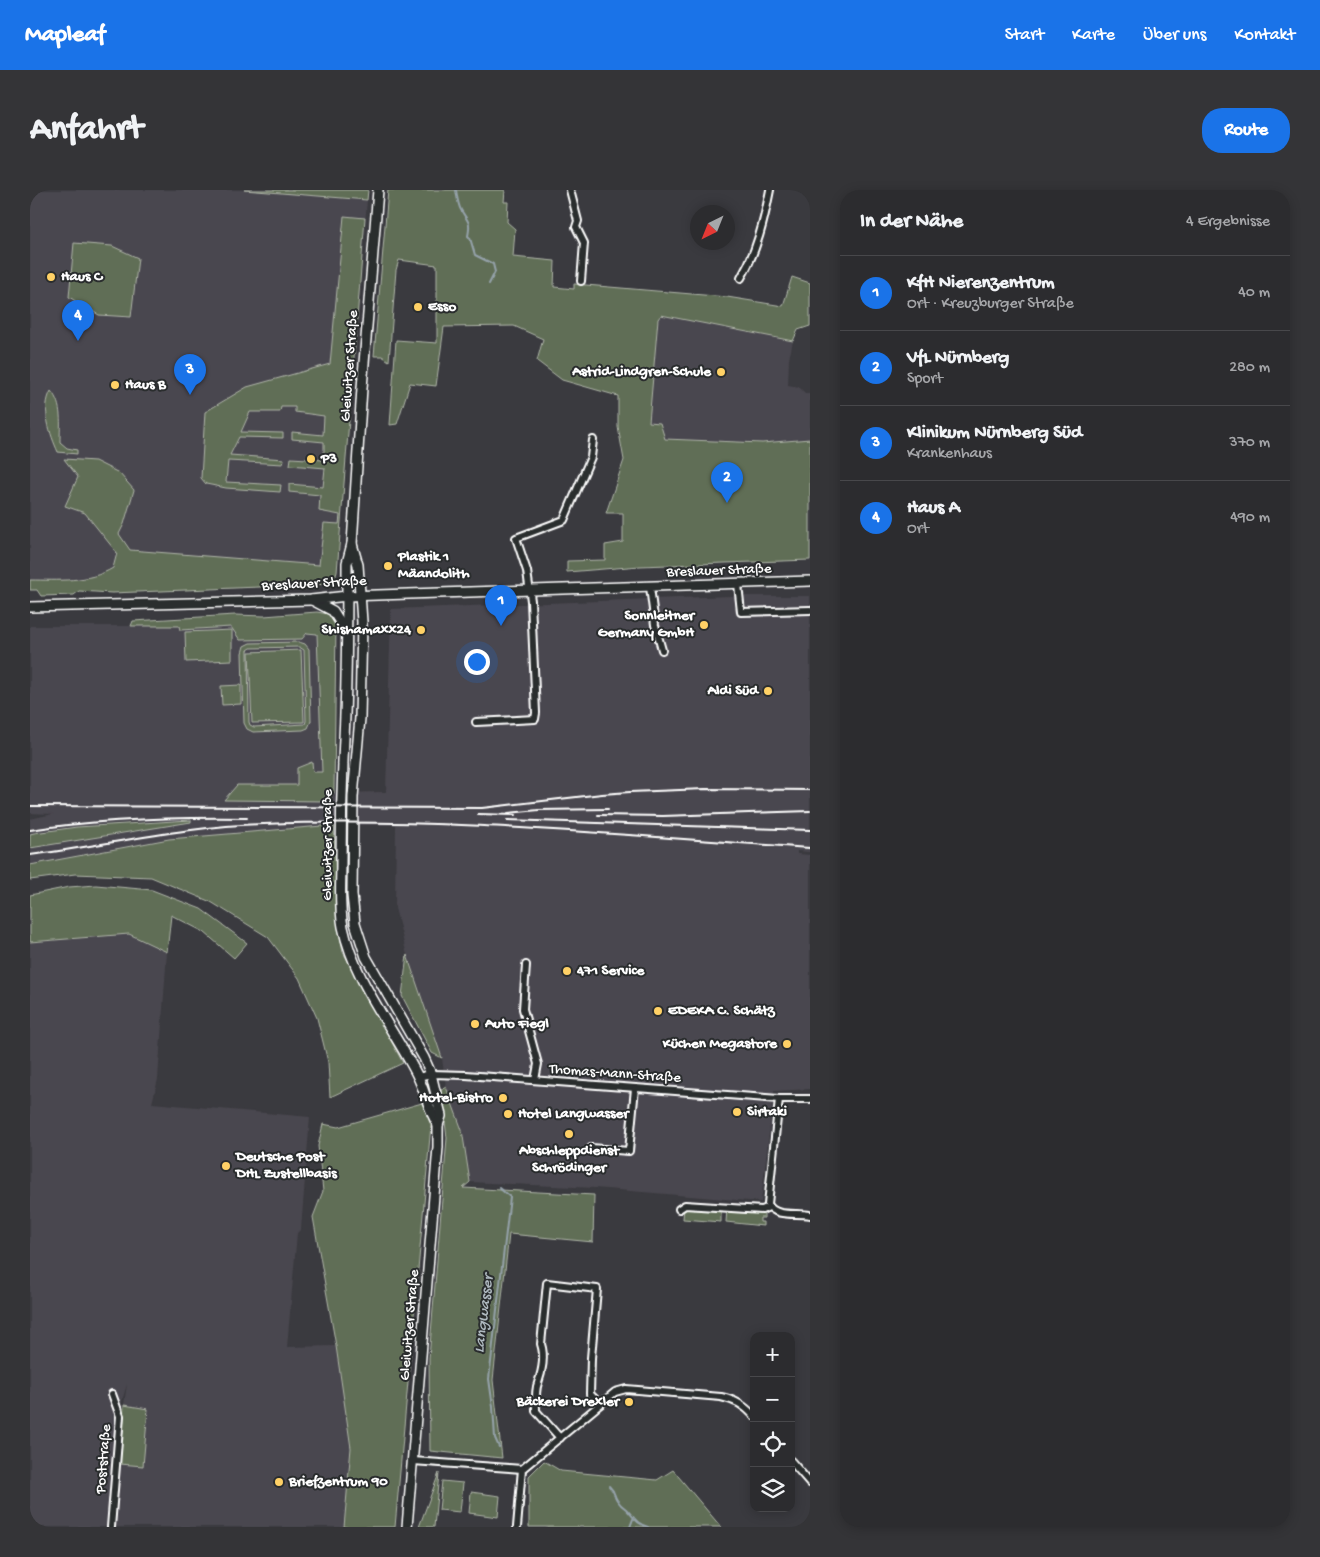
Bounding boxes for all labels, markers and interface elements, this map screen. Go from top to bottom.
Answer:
text: Mapleaf [25,21,105,50]
text: Start [1005,25,1044,46]
text: Karte [1072,25,1115,46]
text: Über uns [1143,25,1206,46]
text: Kontakt [1234,25,1295,46]
button: Route [1202,108,1290,153]
text: Anfahrt [30,110,143,151]
north arrow [690,205,735,250]
text: In der Nähe [860,210,963,235]
text: 4 Ergebnisse [1186,213,1270,232]
place label: Haus C [61,268,104,286]
marker: Haus C [45,271,57,283]
text: KfH Nierenzentrum [907,272,1055,295]
text: 1 [873,284,879,303]
text: 40 m [1238,284,1270,303]
text: Ort · Kreuzburger Straße [907,295,1074,314]
place label: Esso [428,298,456,316]
pin: 4 [62,300,94,341]
marker: Esso [412,301,424,313]
street label: Gleiwitzer Straße [337,309,363,422]
text: VfL Nürnberg [907,347,1009,370]
pin: 3 [174,354,206,395]
text: 2 [872,359,880,378]
text: 280 m [1229,359,1270,378]
place label: Astrid-Lindgren-Schule [571,363,712,381]
marker: Astrid-Lindgren-Schule [715,366,727,378]
text: Sport [907,370,943,389]
place label: Haus B [125,376,167,394]
marker: Haus B [109,379,121,391]
text: Klinikum Nürnberg Süd [907,422,1082,445]
text: 3 [872,434,880,453]
text: 370 m [1229,434,1270,453]
text: Krankenhaus [907,445,992,464]
place label: P3 [320,450,337,468]
marker: P3 [305,453,317,465]
pin: 2 [711,462,743,503]
text: Haus A [907,497,960,520]
text: 4 [872,509,880,528]
text: 490 m [1230,509,1270,528]
text: Ort [907,520,929,539]
place label: Plastik 1 Mäandolith [397,548,470,583]
marker: Plastik 1 Mäandolith [382,560,394,572]
street label: Breslauer Straße [665,560,772,582]
street label: Breslauer Straße [260,572,367,596]
pin: 1 [485,585,517,626]
place label: Sonnleitner Germany GmbH [598,607,696,642]
marker: Sonnleitner Germany GmbH [698,619,710,631]
place label: Shishamaxx24 [322,621,412,639]
marker: Shishamaxx24 [415,624,427,636]
your location [464,649,490,675]
place label: Aldi Süd [706,682,760,700]
marker: Aldi Süd [762,685,774,697]
street label: Gleiwitzer Straße [319,789,337,901]
place label: 471 Service [576,962,645,980]
marker: 471 Service [561,965,573,977]
place label: EDEKA C. Schätz [668,1002,776,1020]
marker: EDEKA C. Schätz [652,1005,664,1017]
place label: Auto Fiegl [484,1015,550,1033]
marker: Auto Fiegl [469,1018,481,1030]
place label: Küchen Megastore [662,1035,778,1053]
marker: Küchen Megastore [781,1038,793,1050]
street label: Thomas-Mann-Straße [547,1060,682,1088]
place label: Hotel-Bistro [419,1089,493,1107]
marker: Hotel-Bistro [497,1092,509,1104]
place label: Sirtaki [747,1103,787,1121]
place label: Hotel Langwasser [518,1105,630,1123]
marker: Sirtaki [731,1106,743,1118]
marker: Hotel Langwasser [502,1108,514,1120]
marker: Abschleppdienst Schrödinger [563,1128,575,1140]
place label: Abschleppdienst Schrödinger [518,1142,621,1177]
place label: Deutsche Post DHL Zustellbasis [234,1148,338,1183]
marker: Deutsche Post DHL Zustellbasis [220,1160,232,1172]
street label: Gleiwitzer Straße [396,1268,424,1381]
water label: Langwasser [471,1271,500,1354]
map controls [750,1332,795,1512]
button: + [750,1332,795,1377]
button: − [750,1377,795,1422]
place label: Bäckerei Drexler [516,1393,621,1411]
marker: Bäckerei Drexler [623,1396,635,1408]
button: locate [750,1422,795,1467]
street label: Poststraße [92,1423,116,1496]
button: layers [750,1467,795,1512]
place label: Briefzentrum 90 [288,1473,388,1491]
marker: Briefzentrum 90 [273,1476,285,1488]

